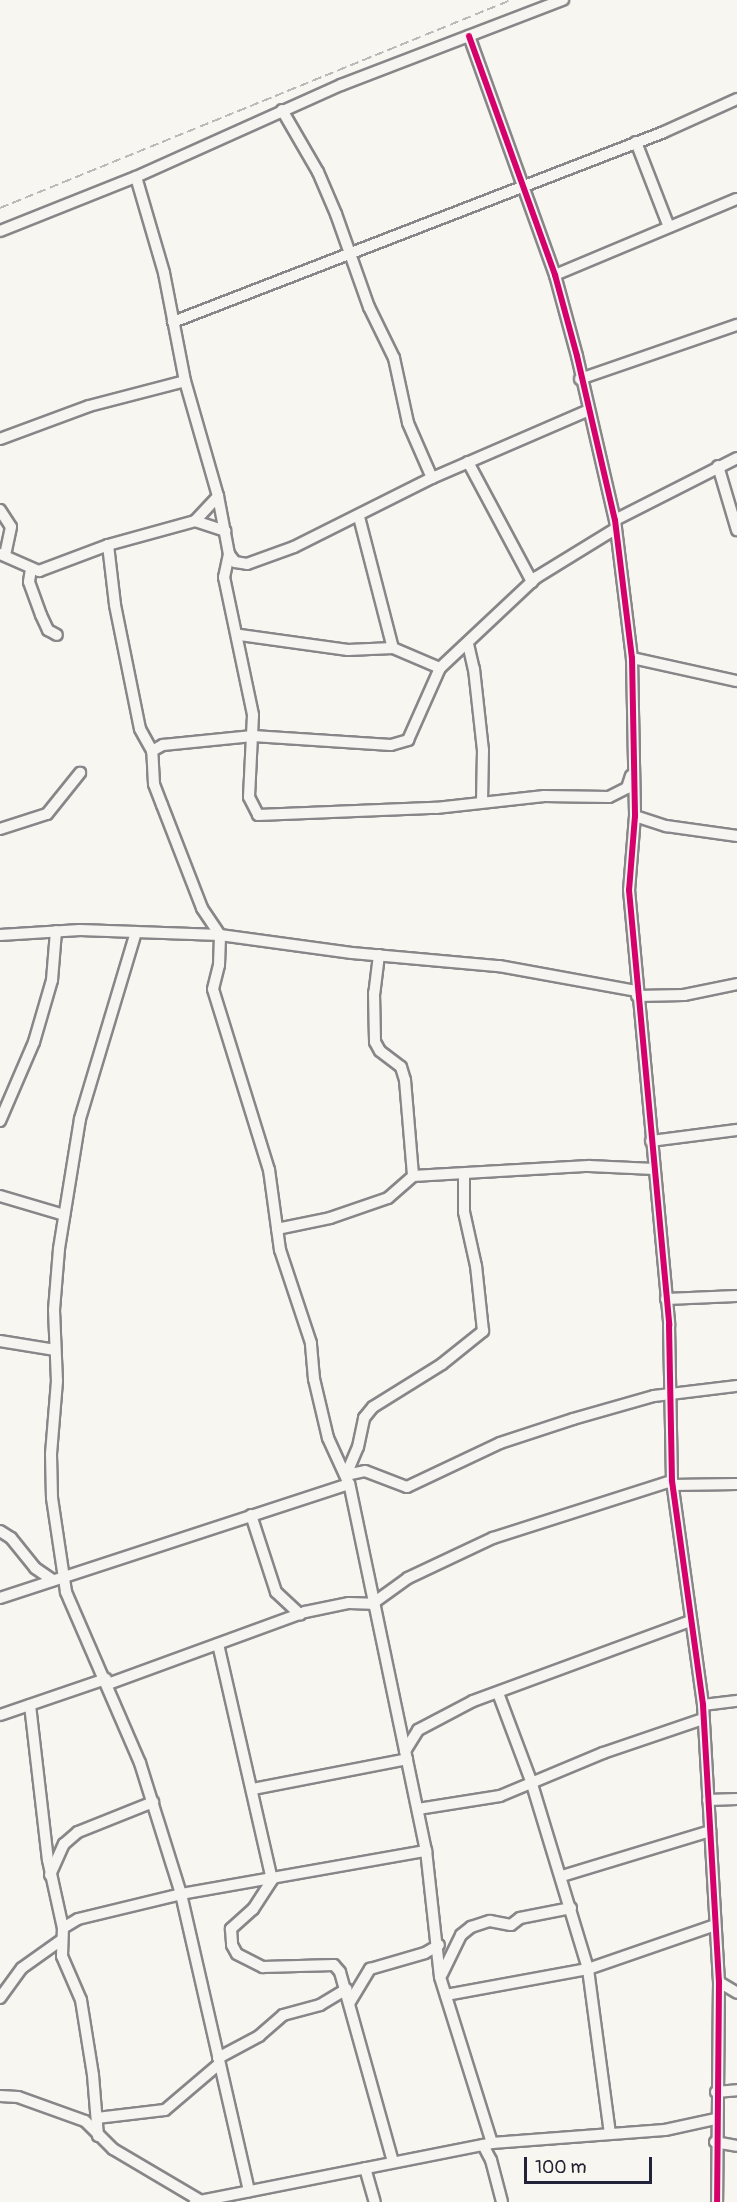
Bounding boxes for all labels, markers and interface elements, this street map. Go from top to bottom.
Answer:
scale bar [527,2145,654,2183]
text: 100 m [535,2156,587,2179]

